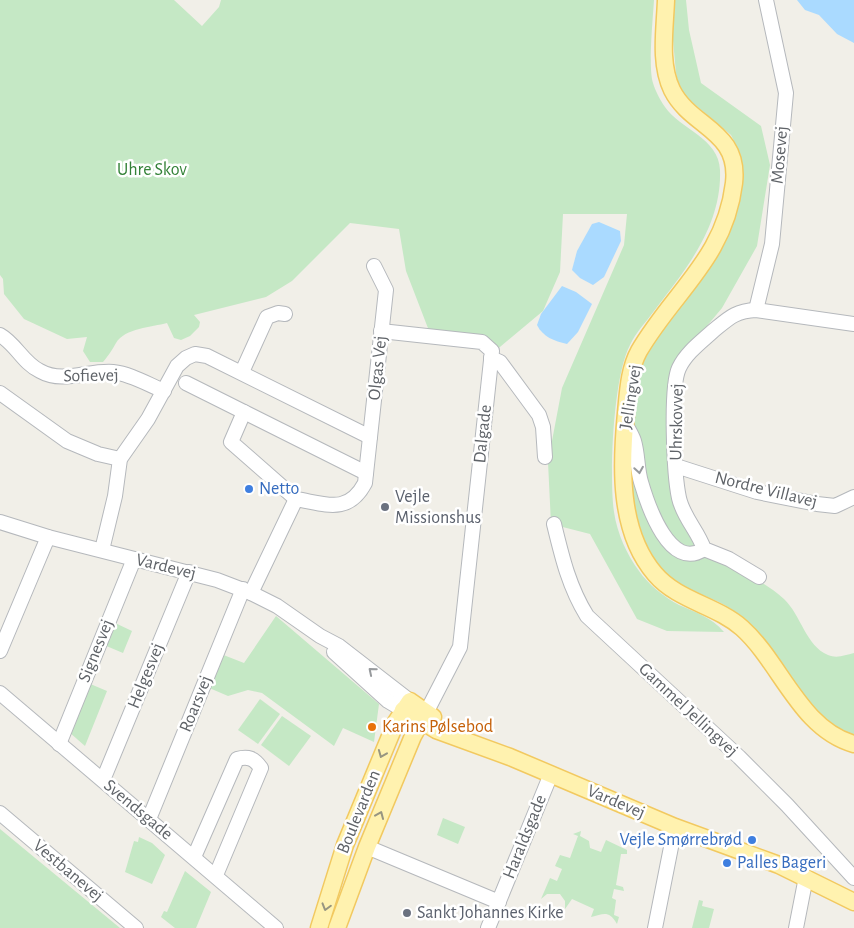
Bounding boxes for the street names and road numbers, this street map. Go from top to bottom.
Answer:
street label: Mosevej [769,125,791,185]
street label: Olgas Vej [366,335,390,401]
street label: Jellingvej [617,363,645,431]
street label: Sofievej [63,367,119,385]
street label: Uhrskovvej [667,383,687,461]
street label: Dalgade [471,404,495,464]
street label: Nordre Villavej [713,469,819,511]
street label: Vardevej [134,551,198,583]
street label: Signesvej [75,617,117,685]
street label: Helgesvej [125,641,167,711]
street label: Gammel Jellingvej [635,660,741,760]
street label: Roarsvej [177,673,215,735]
street label: Boulevarden [334,768,384,856]
street label: Svendsgade [100,776,176,844]
street label: Vardevej [584,782,648,822]
street label: Haraldsgade [500,792,550,882]
street label: Vestbanevej [29,837,107,905]

